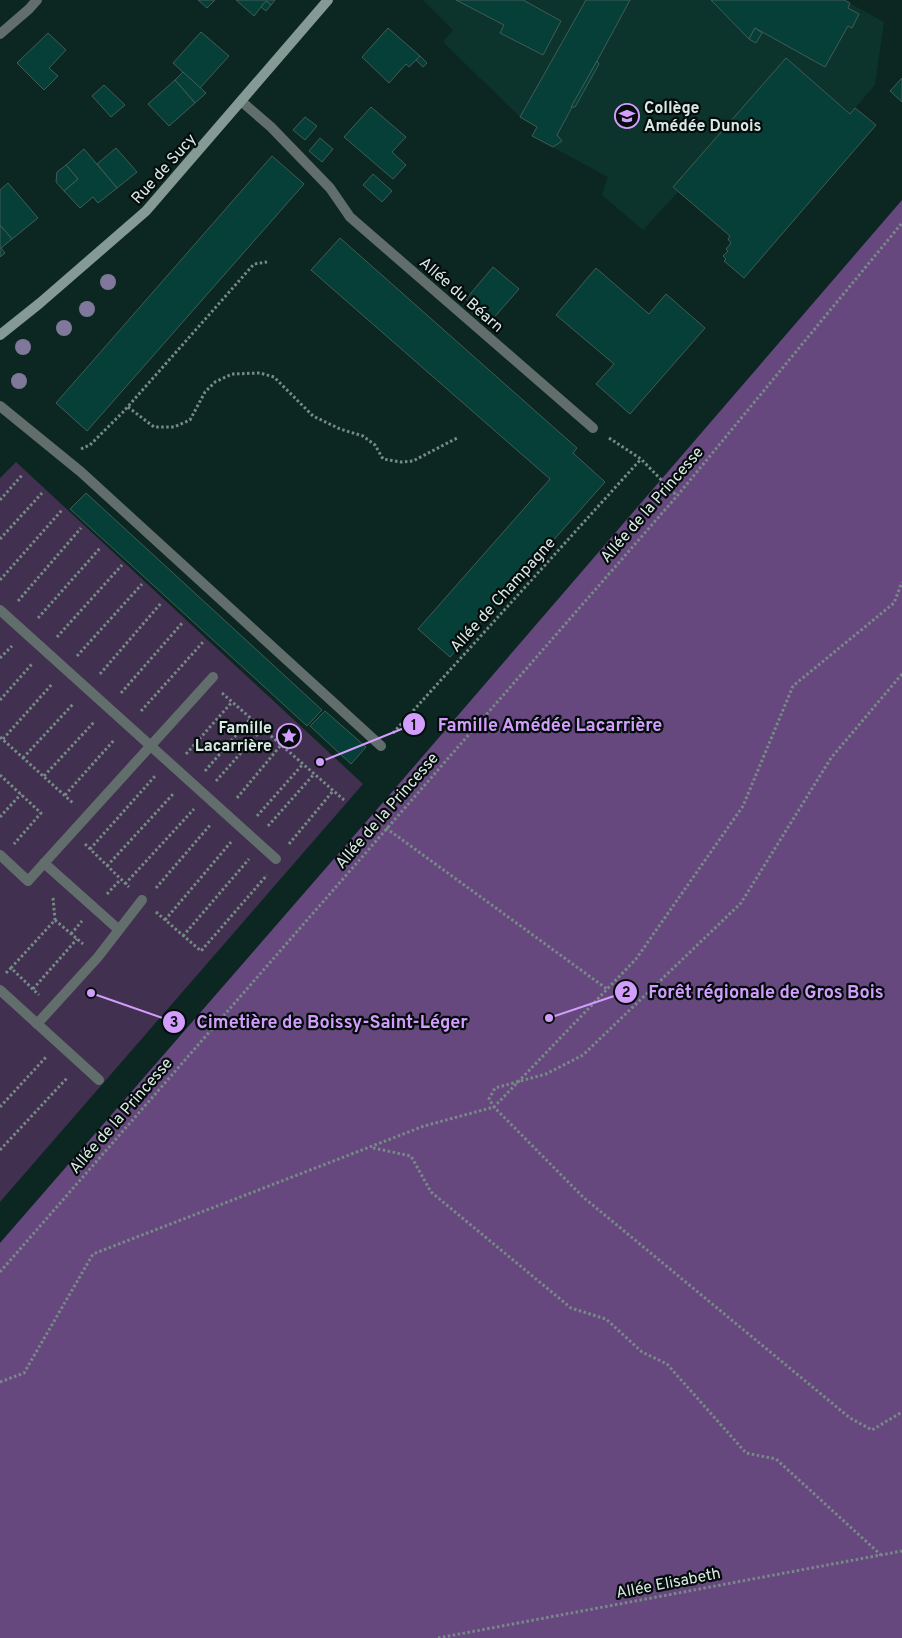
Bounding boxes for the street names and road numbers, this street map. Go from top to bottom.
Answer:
street label: Rue de Sucy [128,130,201,209]
street label: Allée du Béarn [414,254,507,338]
street label: Allée de la Princesse [597,443,708,568]
street label: Allée de Champagne [446,534,561,657]
street label: Allée de la Princesse [332,749,443,874]
street label: Allée de la Princesse [66,1054,177,1179]
street label: Allée Elisabeth [614,1564,722,1604]

